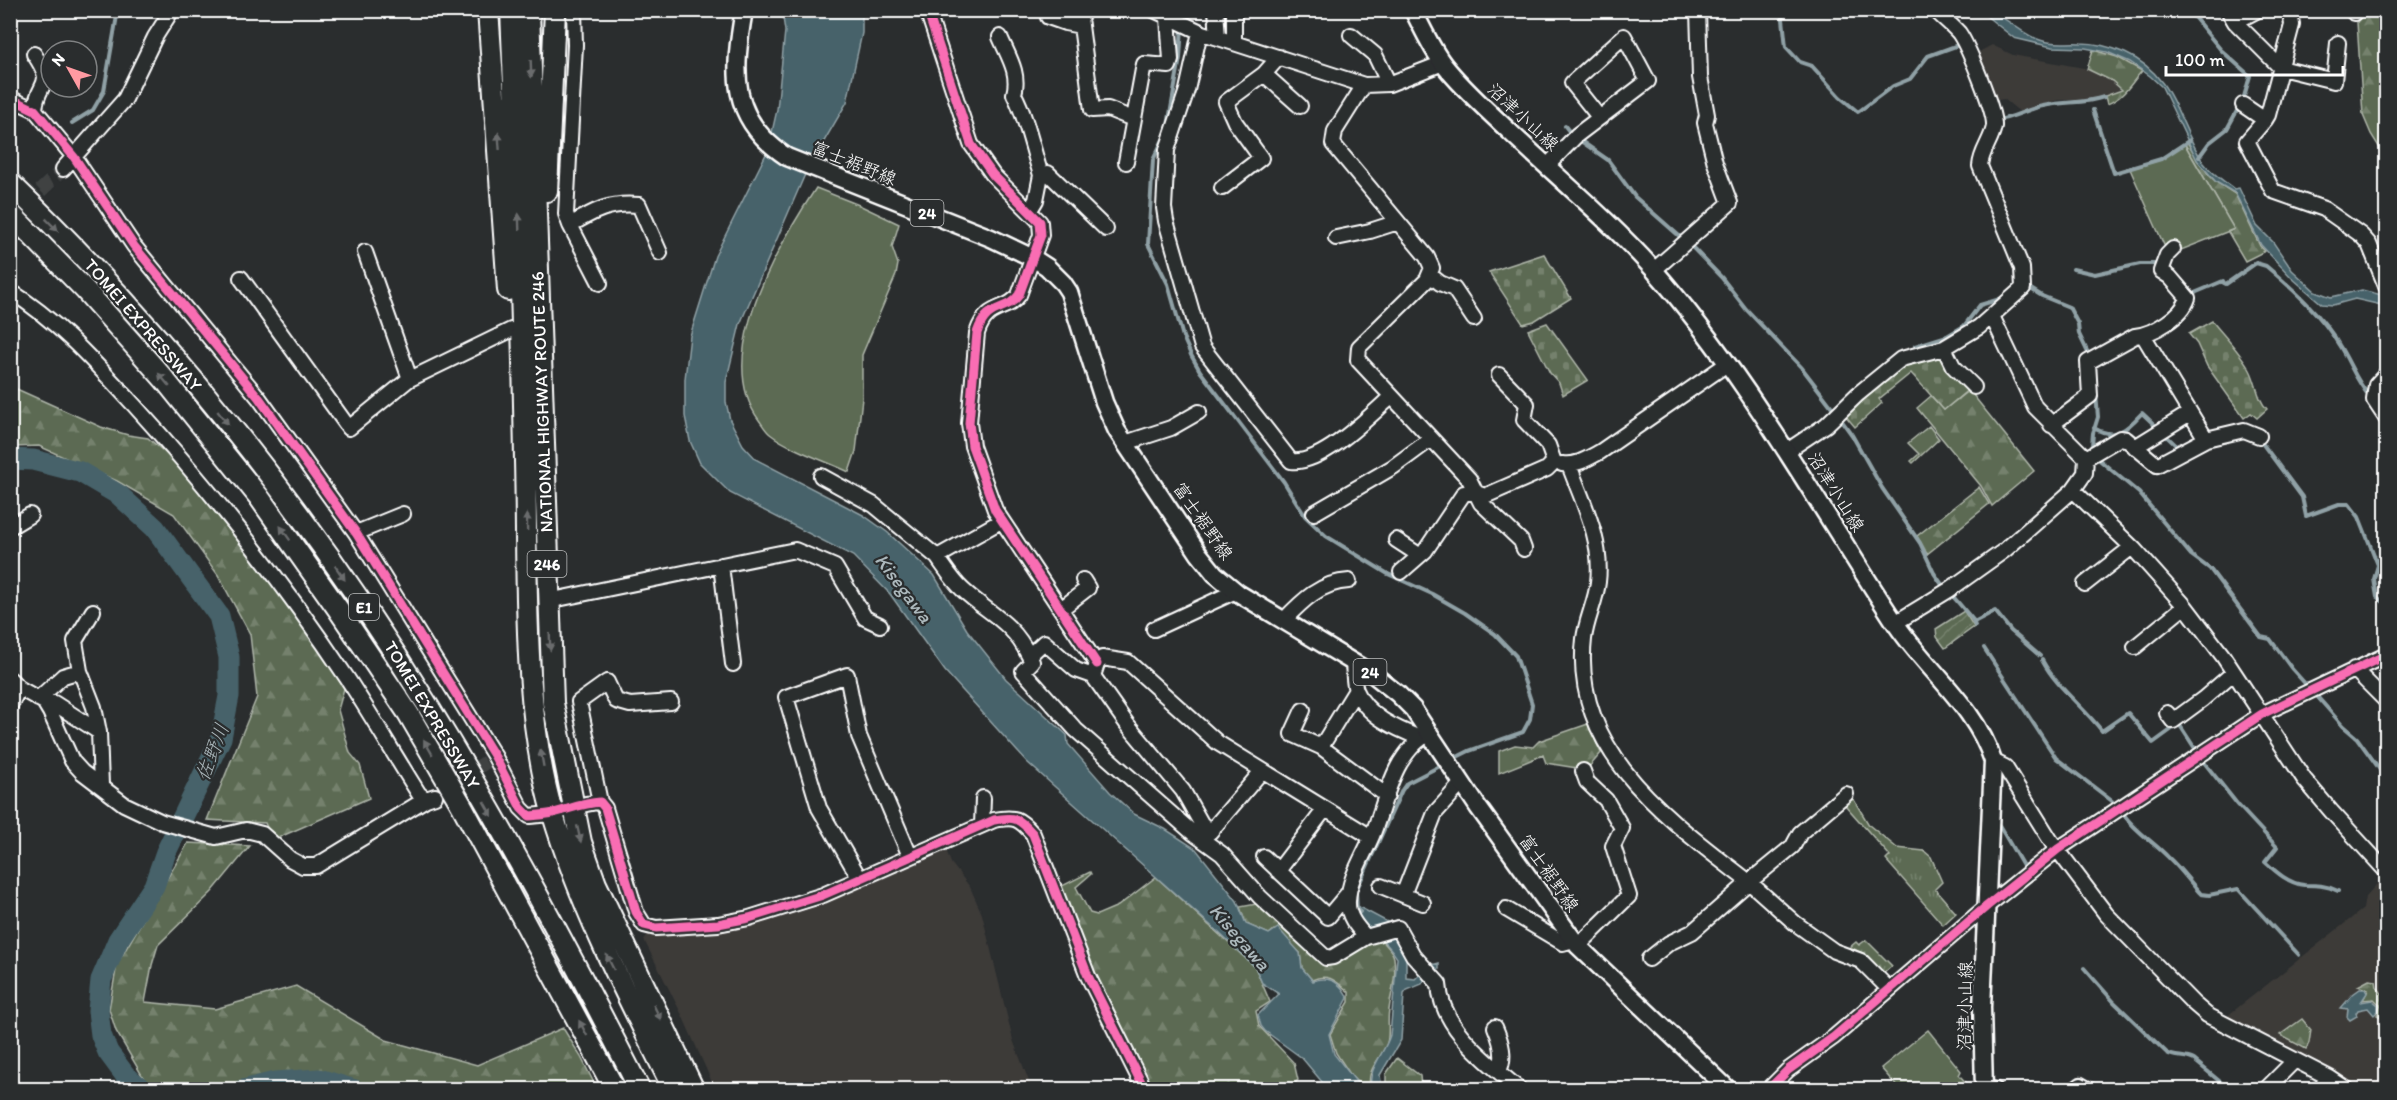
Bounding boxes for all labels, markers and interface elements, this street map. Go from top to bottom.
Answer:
north arrow [39,39,99,99]
scale bar [2166,39,2343,77]
text: N [47,49,69,70]
text: 100 m [2175,49,2225,71]
one-way arrow [527,59,536,78]
street label: 沼津小山線 [1483,78,1563,156]
one-way arrow [494,132,503,151]
street label: 富士裾野線 [808,136,900,190]
road number: 24 [910,200,944,226]
one-way arrow [514,212,524,231]
one-way arrow [44,217,58,231]
street label: TOMEI EXPRESSWAY [79,254,207,396]
street label: NATIONAL HIGHWAY ROUTE 246 [526,271,558,533]
one-way arrow [158,372,171,388]
one-way arrow [216,410,228,425]
street label: 沼津小山線 [1803,448,1869,536]
street label: 富士裾野線 [1168,478,1238,564]
one-way arrow [522,512,531,531]
one-way arrow [280,525,291,541]
water label: Kisegawa [870,548,938,628]
road number: 246 [528,551,566,577]
one-way arrow [334,565,346,581]
road number: E1 [349,594,379,620]
one-way arrow [545,632,554,651]
street label: TOMEI EXPRESSWAY [379,637,485,794]
road number: 24 [1354,659,1386,685]
water label: 佐野川 [190,720,234,784]
one-way arrow [423,738,433,755]
one-way arrow [537,748,546,767]
one-way arrow [483,801,493,818]
one-way arrow [575,825,584,844]
street label: 富士裾野線 [1514,830,1584,916]
water label: Kisegawa [1204,899,1276,976]
one-way arrow [606,954,615,971]
street label: 沼津小山線 [1953,961,1977,1051]
one-way arrow [653,1004,662,1021]
one-way arrow [578,1020,588,1037]

